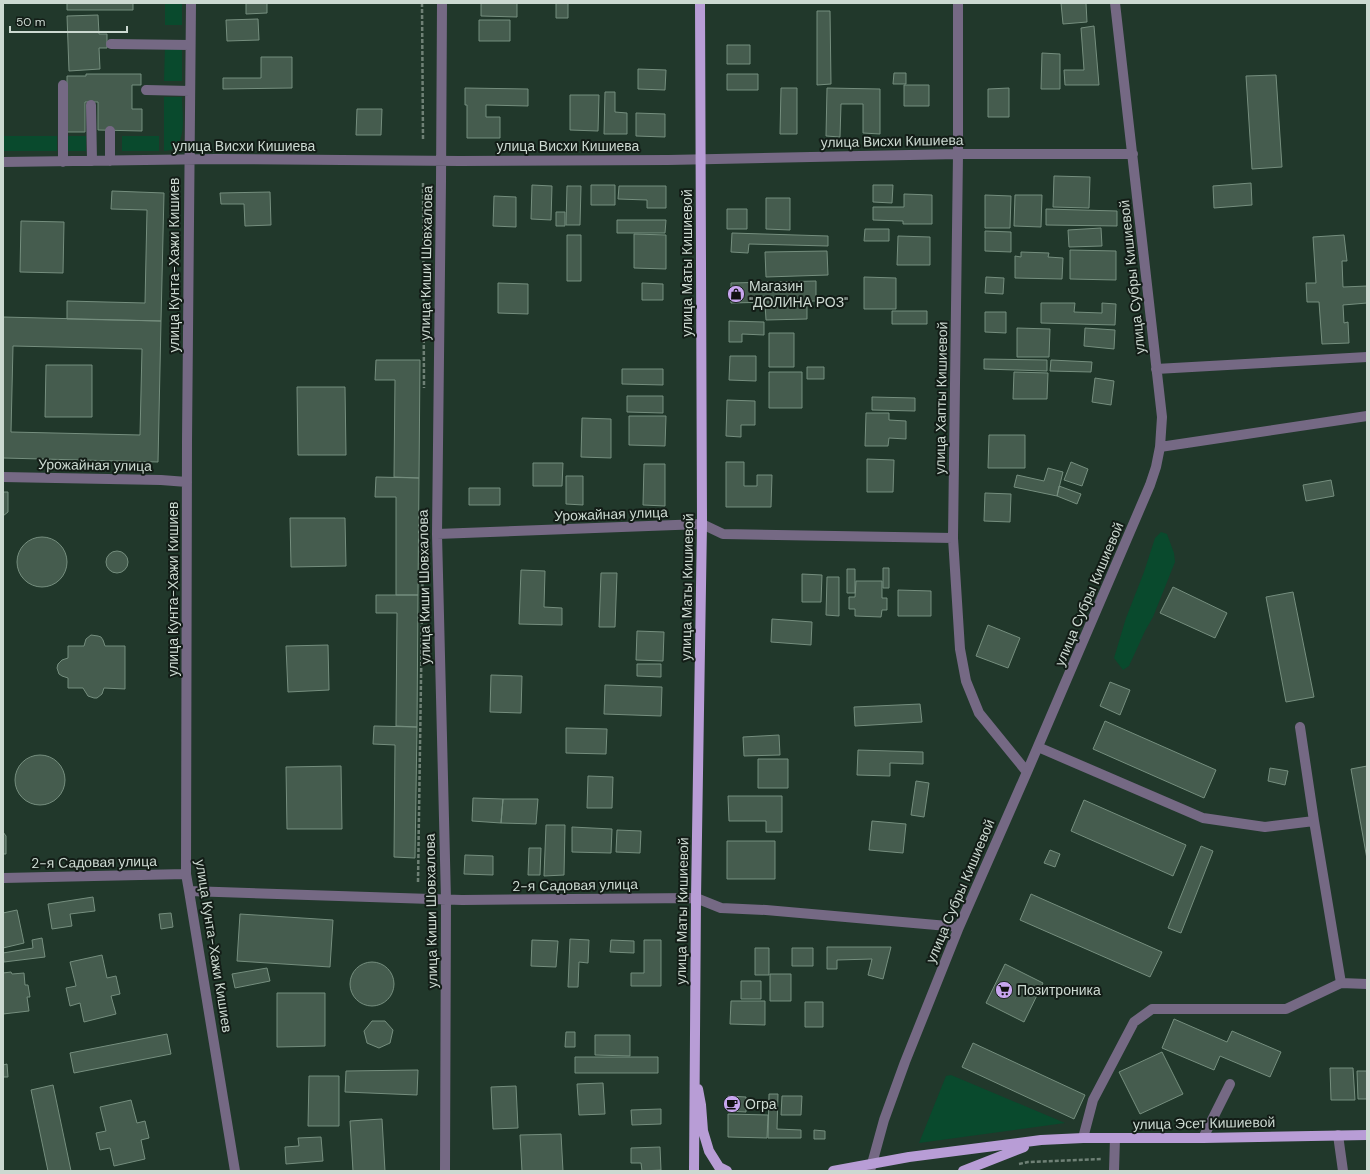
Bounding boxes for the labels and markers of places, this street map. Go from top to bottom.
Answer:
place label: Магазин "ДОЛИНА РОЗ" [749,277,848,311]
shop icon: Магазин "ДОЛИНА РОЗ" [726,284,746,304]
supermarket icon: Позитроника [994,980,1014,1000]
place label: Позитроника [1017,981,1101,999]
cafe icon: Огра [722,1094,742,1114]
place label: Огра [745,1095,777,1113]

